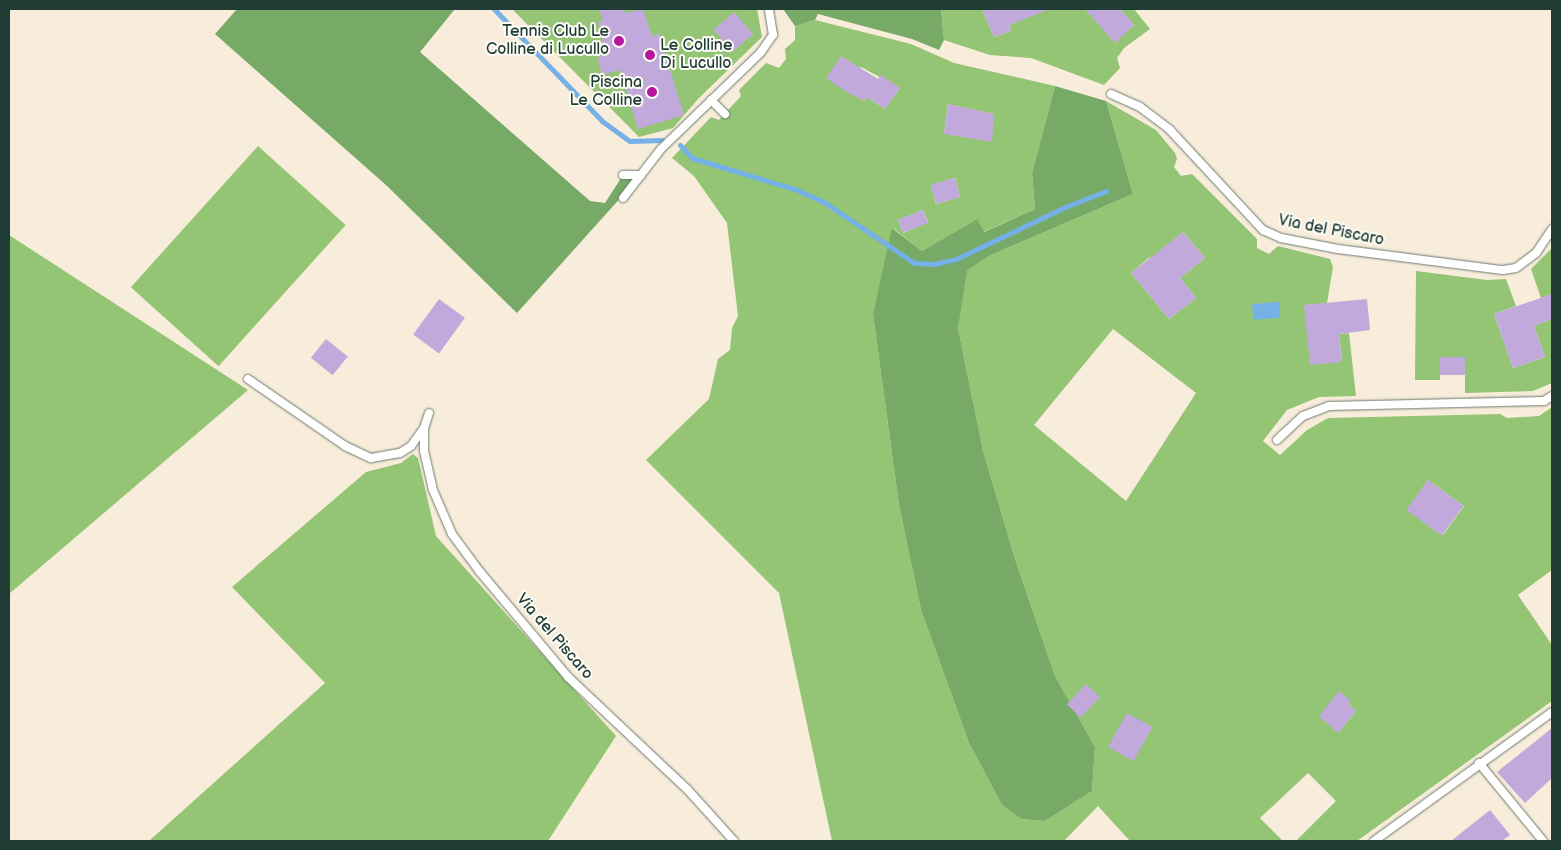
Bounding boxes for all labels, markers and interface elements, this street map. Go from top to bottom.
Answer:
place label: Tennis Club Le Colline di Lucullo [486,22,609,60]
marker: Tennis Club Le Colline di Lucullo [613,35,625,47]
place label: Le Colline Di Lucullo [660,36,732,74]
marker: Le Colline Di Lucullo [644,49,656,61]
place label: Piscina Le Colline [570,73,642,111]
marker: Piscina Le Colline [646,86,658,98]
street label: Via del Piscaro [1276,211,1386,251]
street label: Via del Piscaro [512,590,596,684]

